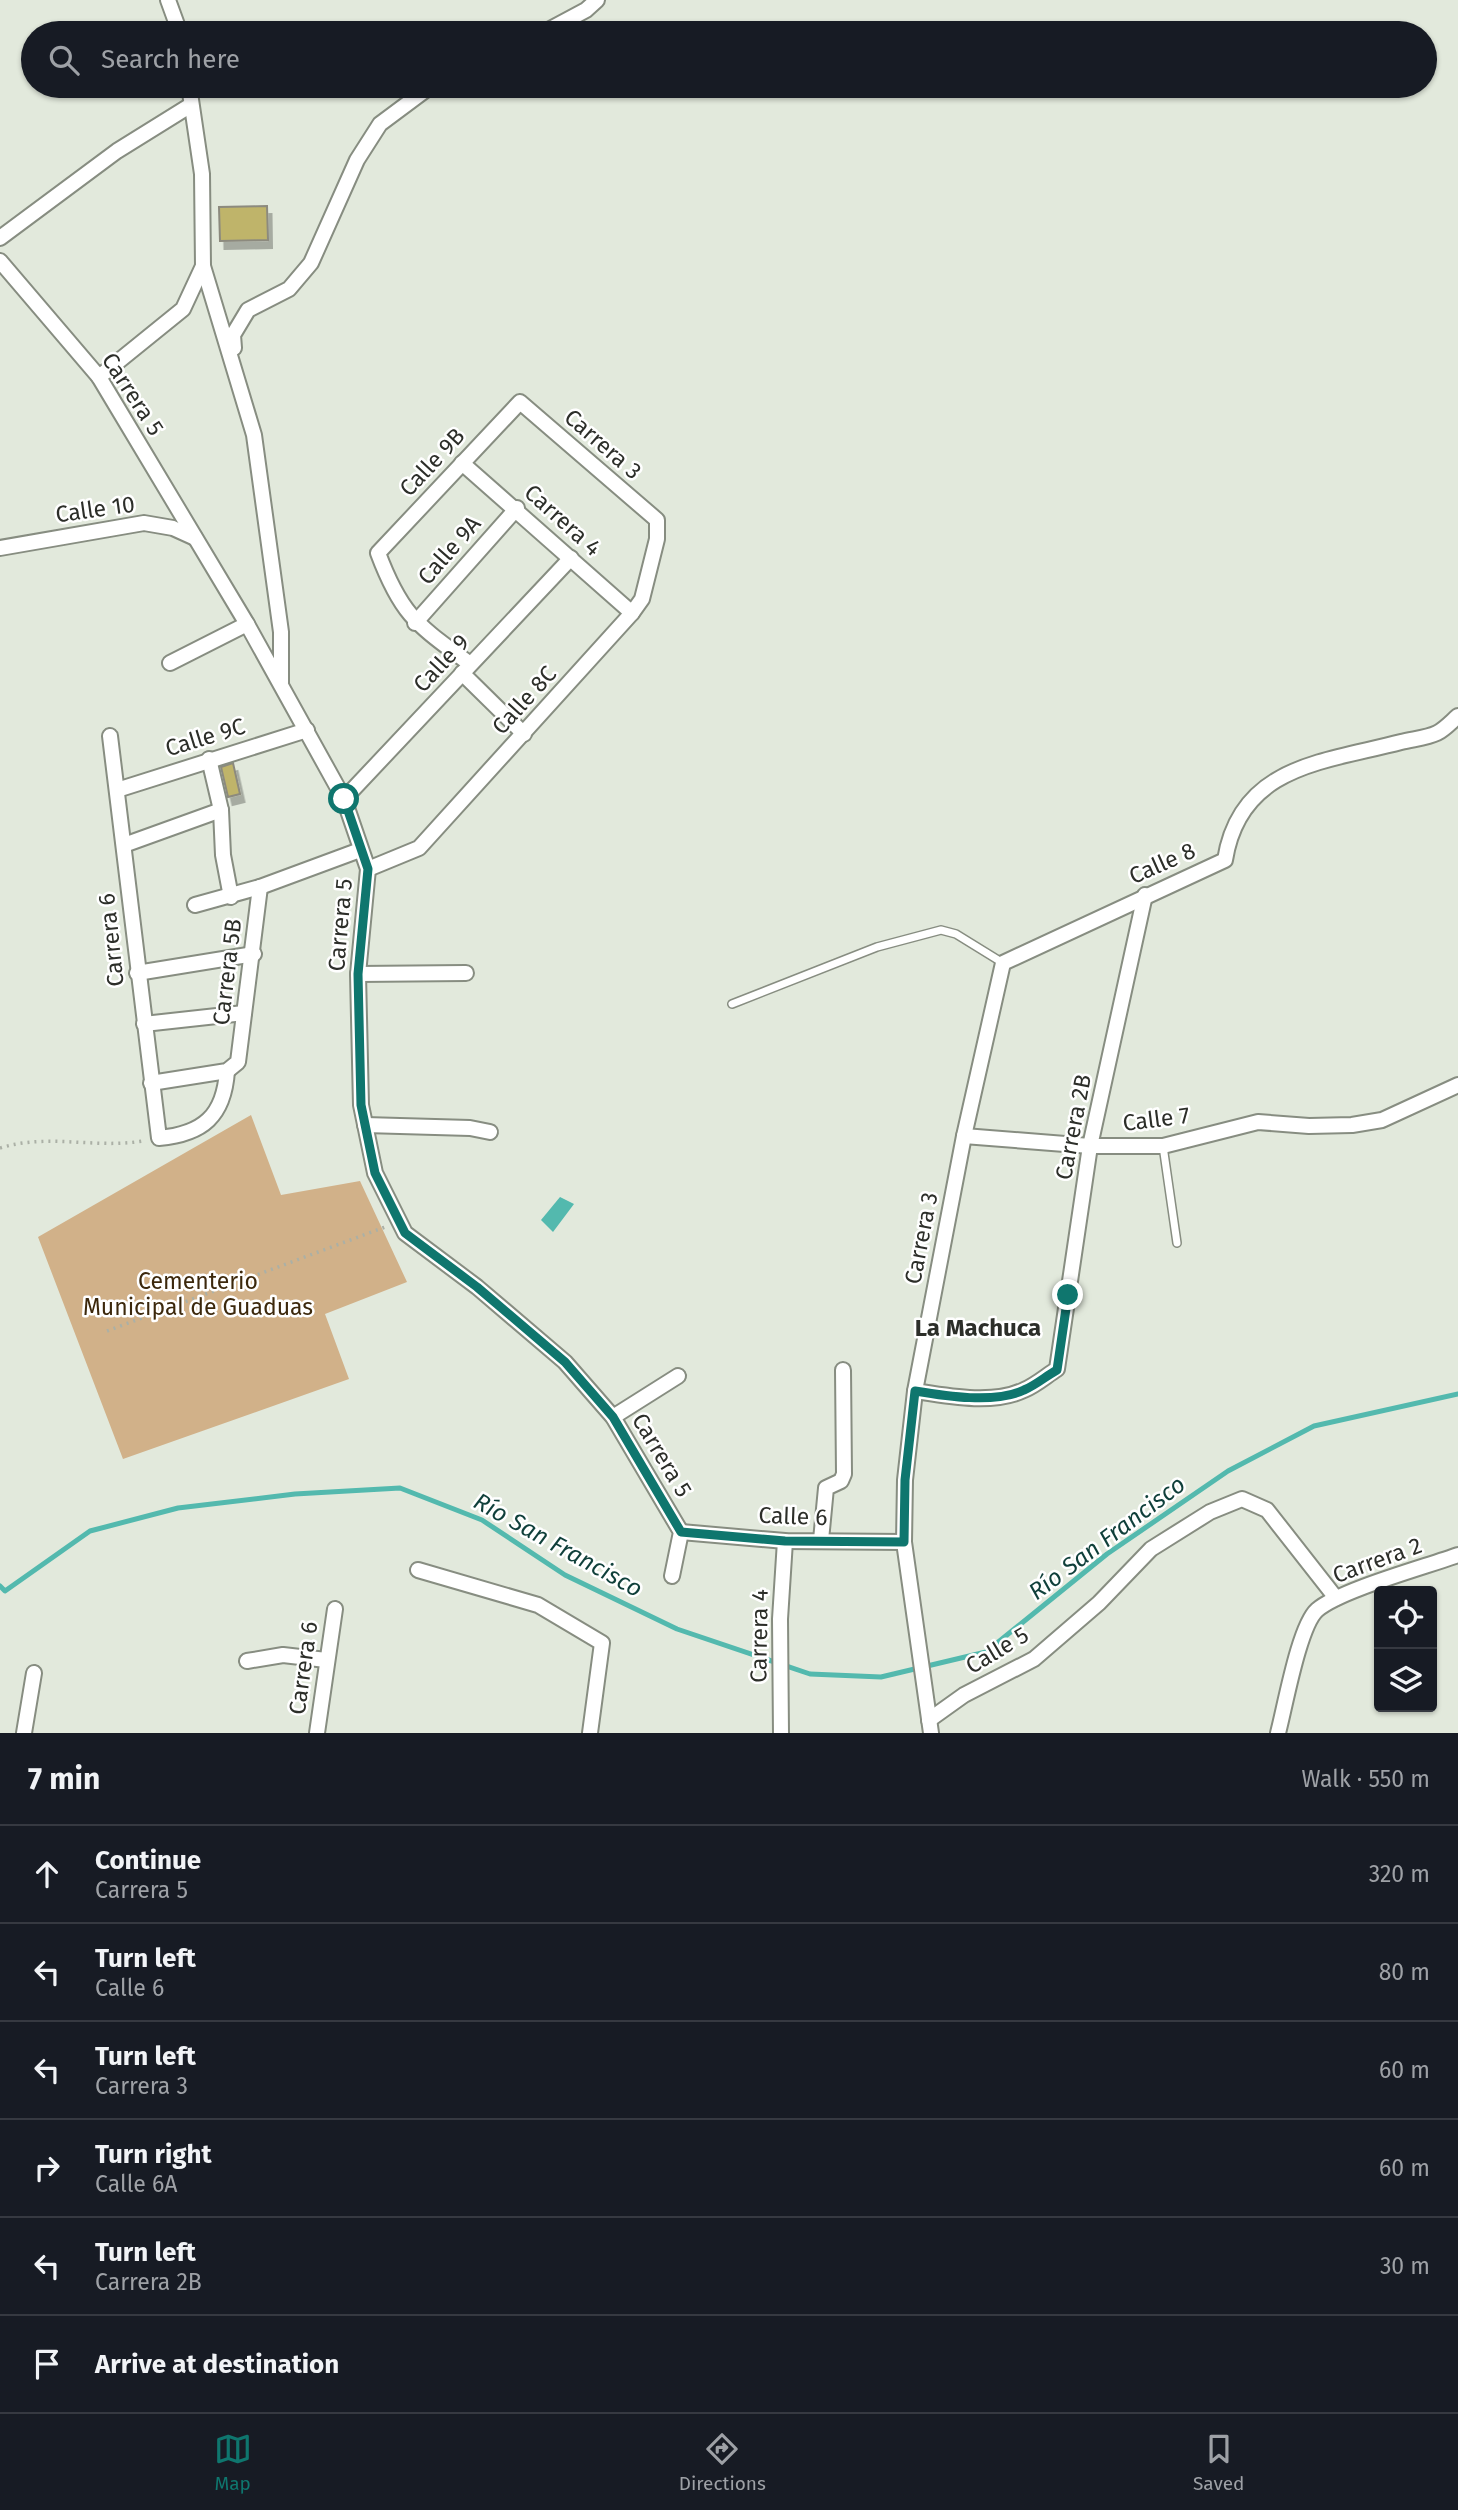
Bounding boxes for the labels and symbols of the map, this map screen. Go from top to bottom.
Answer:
street label: Carrera 5 [96,347,170,441]
street label: Carrera 3 [559,403,647,485]
street label: Calle 9B [393,422,471,502]
street label: Carrera 4 [519,478,607,562]
street label: Calle 10 [54,490,136,528]
street label: Calle 9A [412,509,487,590]
street label: Calle 9 [407,628,475,698]
street label: Calle 8C [486,660,562,740]
street label: Calle 9C [162,712,248,762]
route start [328,783,359,814]
street label: Calle 8 [1125,836,1199,890]
street label: Carrera 5 [322,877,358,973]
street label: Carrera 6 [92,892,130,988]
street label: Carrera 5B [207,917,247,1027]
street label: Carrera 2B [1049,1072,1097,1182]
street label: Calle 7 [1121,1101,1191,1137]
street label: Carrera 3 [898,1190,944,1286]
park label: Cementerio Municipal de Guaduas [83,1267,313,1321]
route end [1052,1279,1083,1310]
district label: La Machuca [915,1314,1041,1342]
street label: Carrera 5 [626,1408,698,1502]
water label: Río San Francisco [1023,1470,1191,1606]
water label: Río San Francisco [469,1487,647,1603]
street label: Calle 6 [758,1501,828,1531]
street label: Carrera 2 [1329,1531,1425,1589]
street label: Carrera 4 [744,1589,774,1683]
street label: Carrera 6 [283,1620,323,1716]
street label: Calle 5 [960,1620,1034,1680]

